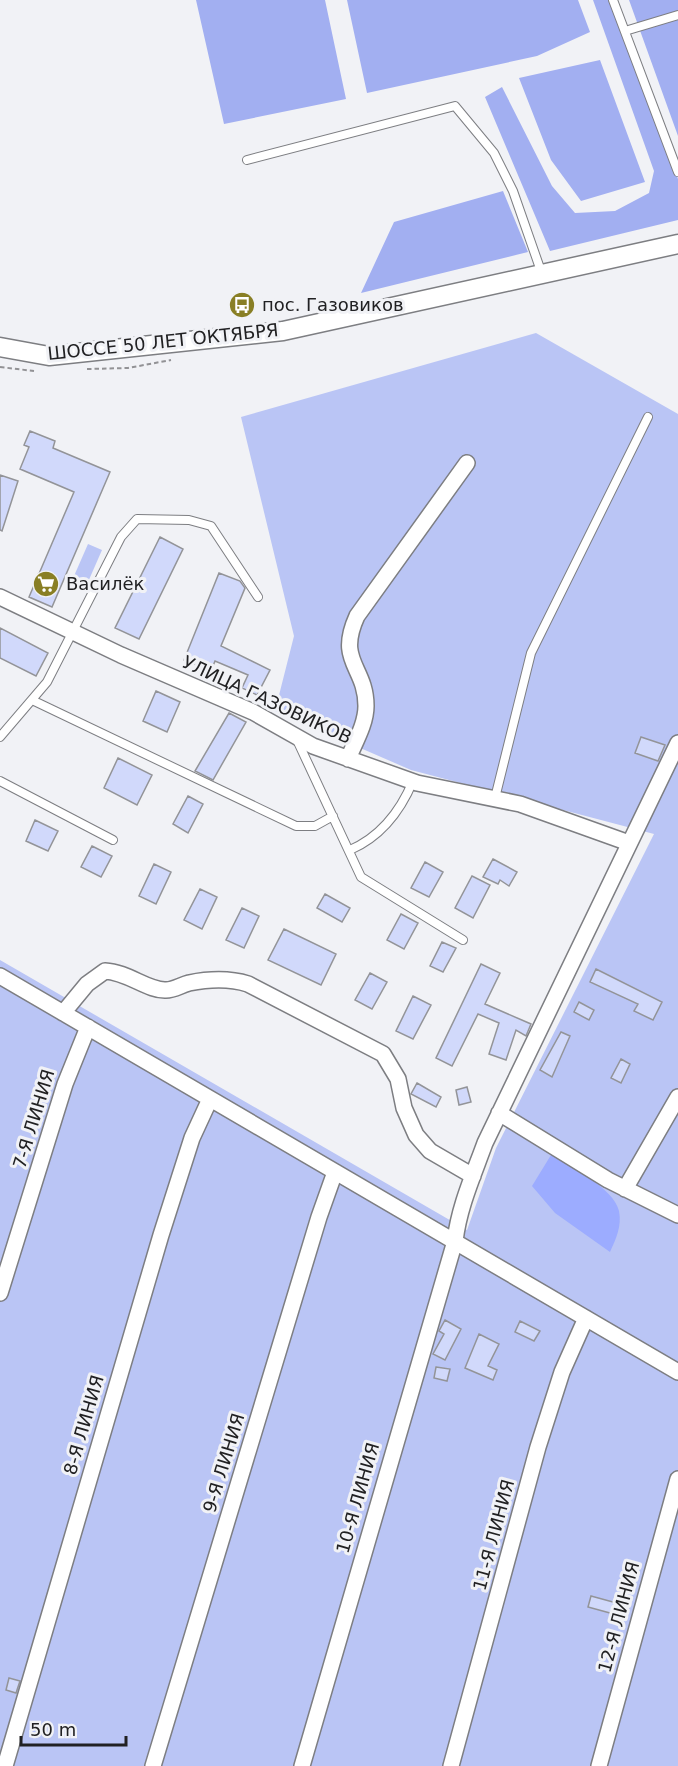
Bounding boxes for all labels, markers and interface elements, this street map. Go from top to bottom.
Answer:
bus stop icon: пос. Газовиков [227,290,257,320]
place label: пос. Газовиков [262,294,404,315]
street label: ШОССЕ 50 ЛЕТ ОКТЯБРЯ [46,319,279,364]
supermarket icon: Василёк [31,569,61,599]
place label: Василёк [66,573,145,594]
street label: УЛИЦА ГАЗОВИКОВ [179,651,355,748]
street label: 7-Я ЛИНИЯ [8,1067,59,1171]
street label: 8-Я ЛИНИЯ [59,1373,108,1477]
street label: 9-Я ЛИНИЯ [198,1411,249,1515]
street label: 10-Я ЛИНИЯ [332,1440,383,1556]
street label: 11-Я ЛИНИЯ [469,1477,518,1593]
street label: 12-Я ЛИНИЯ [594,1559,643,1675]
scale bar [21,1709,126,1747]
text: 50 m [30,1719,76,1740]

